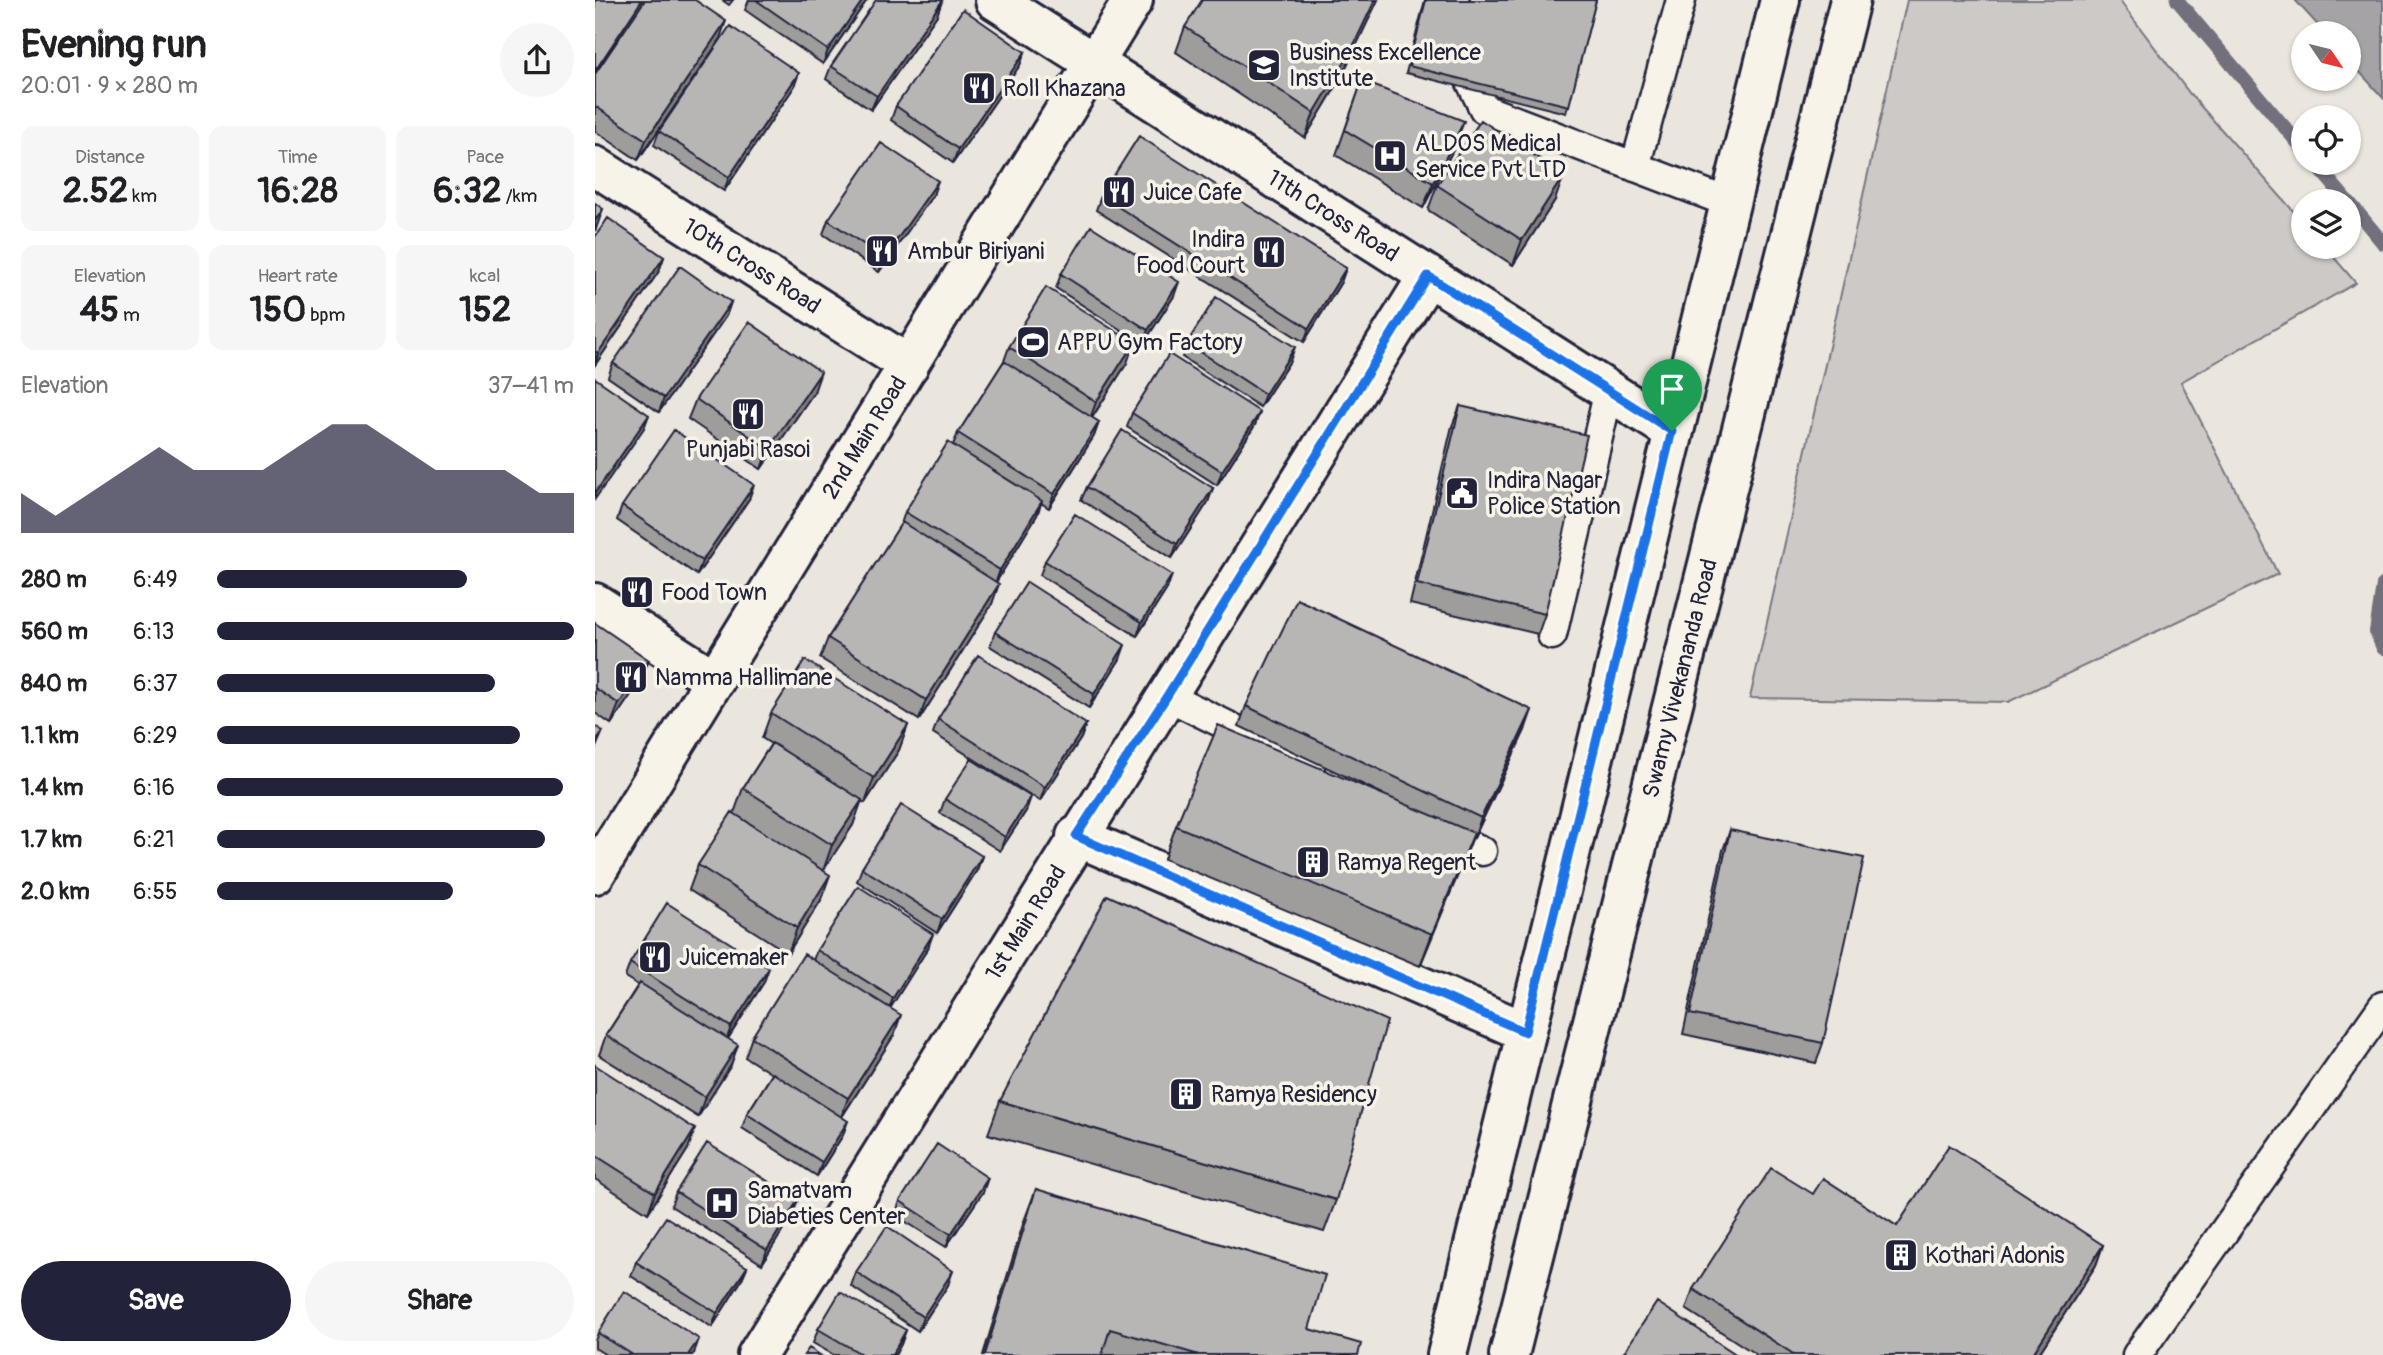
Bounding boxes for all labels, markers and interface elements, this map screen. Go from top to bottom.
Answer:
text: Evening run [21,21,207,69]
north arrow [2291,21,2361,91]
map controls [2291,21,2361,259]
button: share [500,23,574,97]
place label: Business Excellence Institute [1289,38,1482,93]
school or university icon: Business Excellence Institute [1245,46,1283,84]
restaurant icon: Roll Khazana [960,69,998,107]
text: 20:01 · 9 × 280 m [21,71,198,100]
place label: Roll Khazana [1003,74,1126,103]
button: locate [2291,105,2361,175]
place label: ALDOS Medical Service Pvt LTD [1415,129,1566,184]
hospital icon: ALDOS Medical Service Pvt LTD [1371,137,1409,175]
text: Distance [75,145,145,169]
text: Time [278,145,317,169]
text: Pace [466,145,504,169]
street label: 11th Cross Road [1262,163,1405,268]
text: 2.52 [62,169,128,213]
text: 16:28 [257,169,338,213]
text: 6:32 [433,169,502,213]
restaurant icon: Juice Cafe [1100,173,1138,211]
place label: Juice Cafe [1143,178,1243,207]
text: km [128,184,157,208]
text: /km [502,184,537,208]
button: layers [2291,189,2361,259]
street label: 10th Cross Road [678,211,826,320]
place label: Indira Food Court [1136,225,1246,280]
restaurant icon: Ambur Biriyani [863,232,901,270]
restaurant icon: Indira Food Court [1250,233,1288,271]
place label: Ambur Biriyani [907,237,1044,266]
text: Elevation [74,264,146,288]
text: Heart rate [257,264,338,288]
text: kcal [470,264,501,288]
text: 45 [80,288,119,332]
text: 150 [250,288,306,332]
text: 152 [459,288,511,332]
text: m [119,303,140,327]
text: bpm [306,303,345,327]
sports icon: APPU Gym Factory [1014,323,1052,361]
place label: APPU Gym Factory [1057,328,1243,357]
pin [1642,359,1702,431]
street label: 2nd Main Road [815,370,913,504]
icon: arrive [1653,370,1691,408]
text: Elevation [21,371,109,400]
text: 37–41 m [488,371,574,400]
restaurant icon: Punjabi Rasoi [729,395,767,433]
place label: Punjabi Rasoi [686,435,810,464]
place label: Indira Nagar Police Station [1487,466,1621,521]
public building icon: Indira Nagar Police Station [1443,474,1481,512]
street label: Swamy Vivekananda Road [1635,556,1723,801]
text: 280 m [21,565,87,594]
text: 6:49 [133,565,178,594]
restaurant icon: Food Town [618,573,656,611]
place label: Food Town [661,578,767,607]
text: 560 m [21,617,88,646]
text: 6:13 [133,617,174,646]
restaurant icon: Namma Hallimane [612,658,650,696]
place label: Namma Hallimane [655,663,833,692]
text: 840 m [21,669,87,698]
text: 6:37 [133,669,178,698]
text: 1.1 km [21,721,79,750]
text: 6:29 [133,721,177,750]
text: 1.4 km [21,773,83,802]
text: 6:16 [133,773,175,802]
text: 1.7 km [21,825,82,854]
text: 6:21 [133,825,174,854]
building icon: Ramya Regent [1294,843,1332,881]
place label: Ramya Regent [1337,848,1477,877]
street label: 1st Main Road [978,859,1072,985]
text: 2.0 km [21,877,90,906]
text: 6:55 [133,877,177,906]
restaurant icon: Juicemaker [636,938,674,976]
place label: Juicemaker [679,943,789,972]
building icon: Ramya Residency [1167,1075,1205,1113]
place label: Ramya Residency [1211,1080,1377,1109]
place label: Samatvam Diabeties Center [747,1176,906,1231]
hospital icon: Samatvam Diabeties Center [703,1184,741,1222]
building icon: Kothari Adonis [1882,1236,1920,1274]
place label: Kothari Adonis [1925,1241,2065,1270]
button: Save [21,1261,291,1341]
button: Share [305,1261,574,1341]

